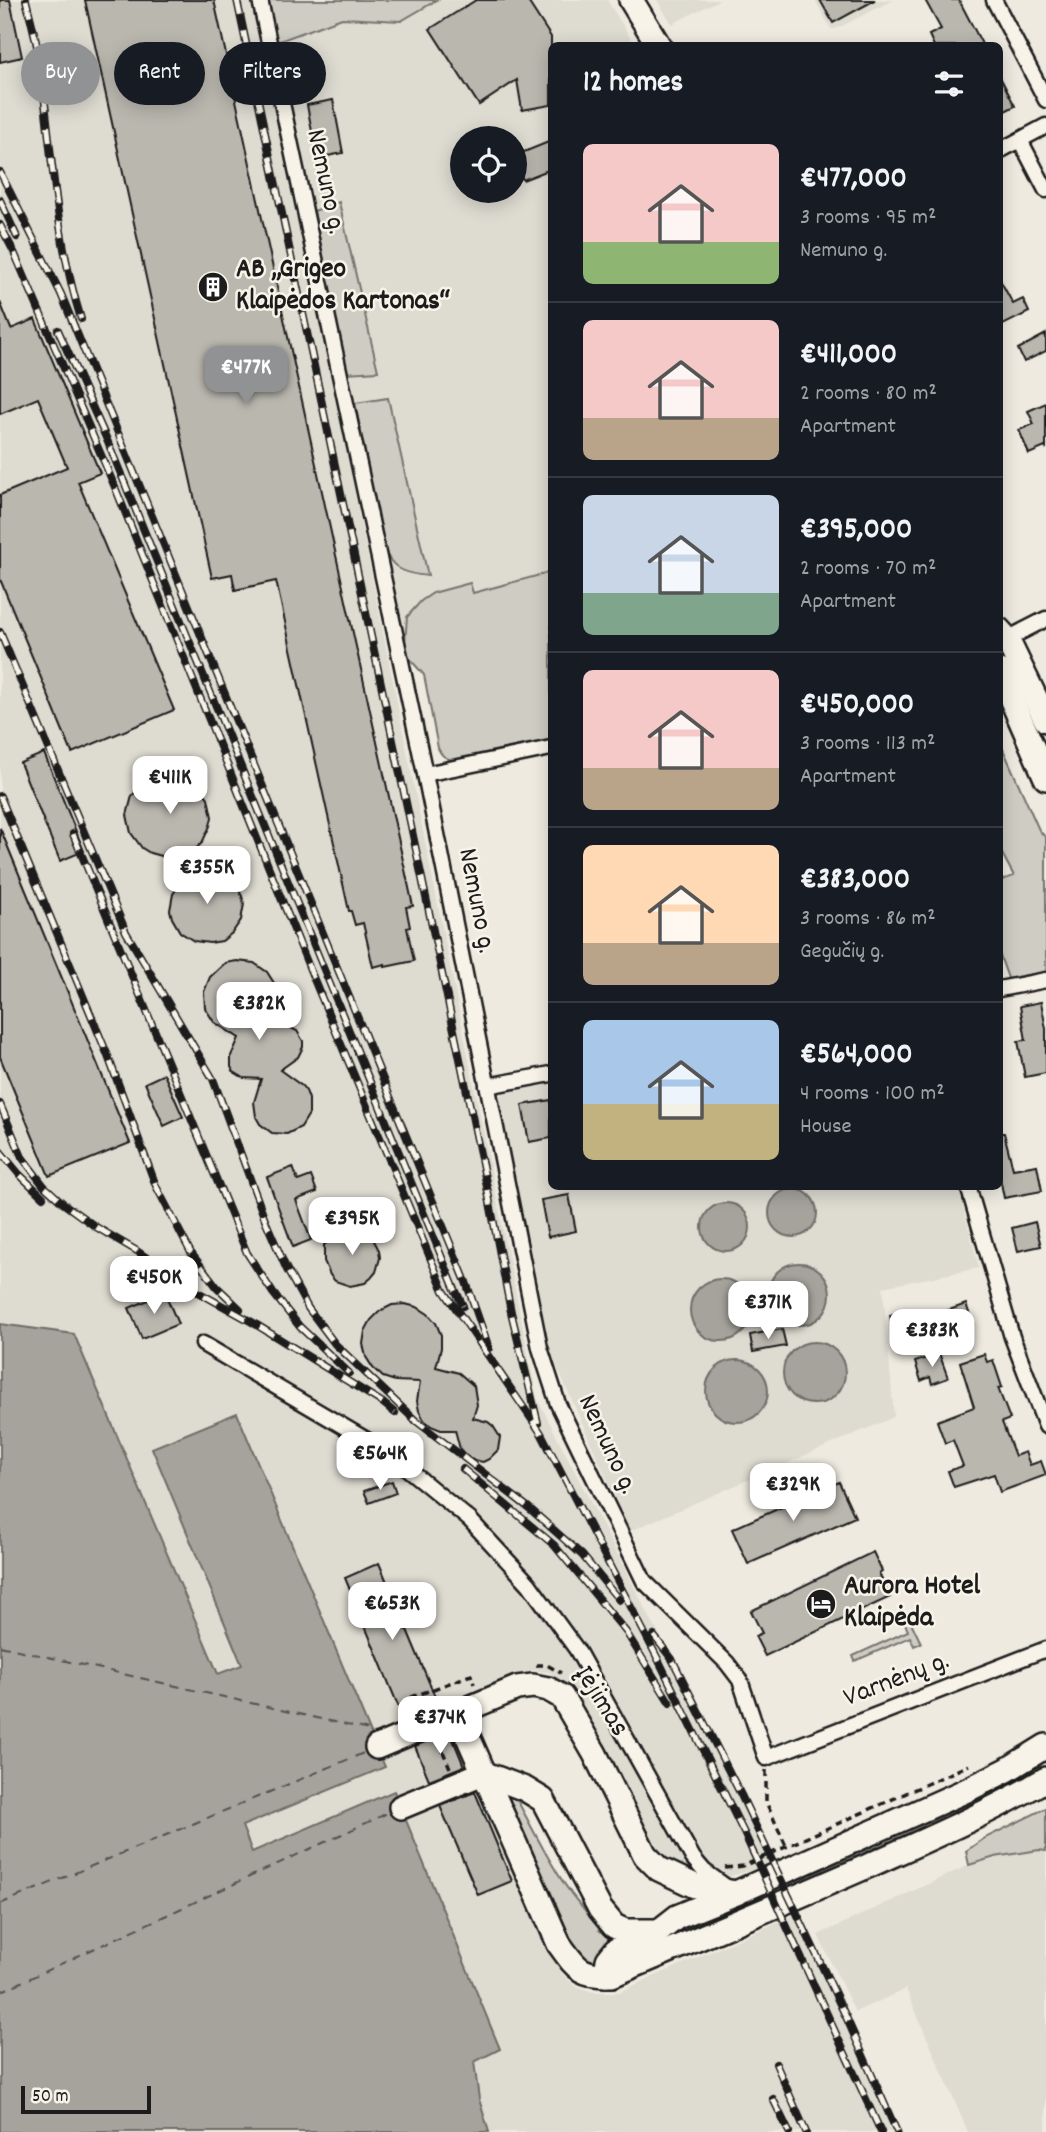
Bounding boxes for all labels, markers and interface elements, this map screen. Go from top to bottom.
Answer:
chip: Buy [21,42,100,105]
chip: Rent [114,42,205,105]
chip: Filters [219,42,326,105]
text: 12 homes [583,63,683,106]
icon: filters [930,65,968,103]
street label: Nemuno g. [293,126,355,238]
map controls [450,126,527,203]
button: locate [450,126,527,203]
text: €477,000 [800,159,907,202]
icon: home [639,172,723,256]
text: 3 rooms · 95 m² [800,202,936,235]
text: Nemuno g. [800,235,887,268]
place label: AB „Grigeo Klaipėdos Kartonas“ [236,251,451,323]
building icon: AB „Grigeo Klaipėdos Kartonas“ [196,270,230,304]
text: €411,000 [800,335,897,378]
pin: €477K [197,346,295,406]
icon: home [639,348,723,432]
text: €477K [221,352,271,385]
text: 2 rooms · 80 m² [800,378,937,411]
text: Apartment [800,411,896,444]
text: €395,000 [800,510,912,553]
icon: home [639,523,723,607]
text: 2 rooms · 70 m² [800,553,936,586]
text: Apartment [800,586,896,619]
text: €450,000 [800,685,914,728]
icon: home [639,698,723,782]
text: 3 rooms · 113 m² [800,728,936,761]
pin: €411K [121,756,219,816]
text: Apartment [800,761,896,794]
text: €411K [148,762,192,795]
street label: Nemuno g. [445,845,505,957]
pin: €355K [158,846,256,906]
text: €355K [180,852,234,885]
text: €383,000 [800,860,910,903]
icon: home [639,873,723,957]
text: 3 rooms · 86 m² [800,903,936,936]
text: Gegučių g. [800,936,884,969]
pin: €382K [210,982,308,1042]
text: €382K [233,988,285,1021]
text: €564,000 [800,1035,913,1078]
icon: home [639,1048,723,1132]
text: 4 rooms · 100 m² [800,1078,945,1111]
text: House [800,1111,852,1144]
pin: €395K [303,1198,401,1257]
text: €395K [325,1203,379,1236]
pin: €450K [105,1256,203,1316]
text: €450K [126,1262,182,1295]
pin: €371K [719,1282,817,1341]
text: €371K [744,1287,792,1320]
pin: €383K [883,1310,981,1369]
text: €383K [905,1315,959,1348]
street label: Nemuno g. [565,1388,647,1502]
pin: €564K [331,1432,429,1492]
text: €564K [353,1438,407,1471]
pin: €329K [744,1464,842,1523]
text: €329K [766,1469,820,1502]
place label: Aurora Hotel Klaipėda [844,1568,981,1640]
pin: €653K [343,1582,441,1642]
hotel icon: Aurora Hotel Klaipėda [804,1587,838,1621]
text: €653K [364,1588,420,1621]
street label: Varnėnų g. [838,1643,956,1719]
street label: Įėjimas [563,1659,637,1745]
pin: €374K [391,1696,489,1756]
text: €374K [414,1702,466,1735]
scale bar [21,2083,150,2115]
text: 50 m [32,2084,69,2111]

